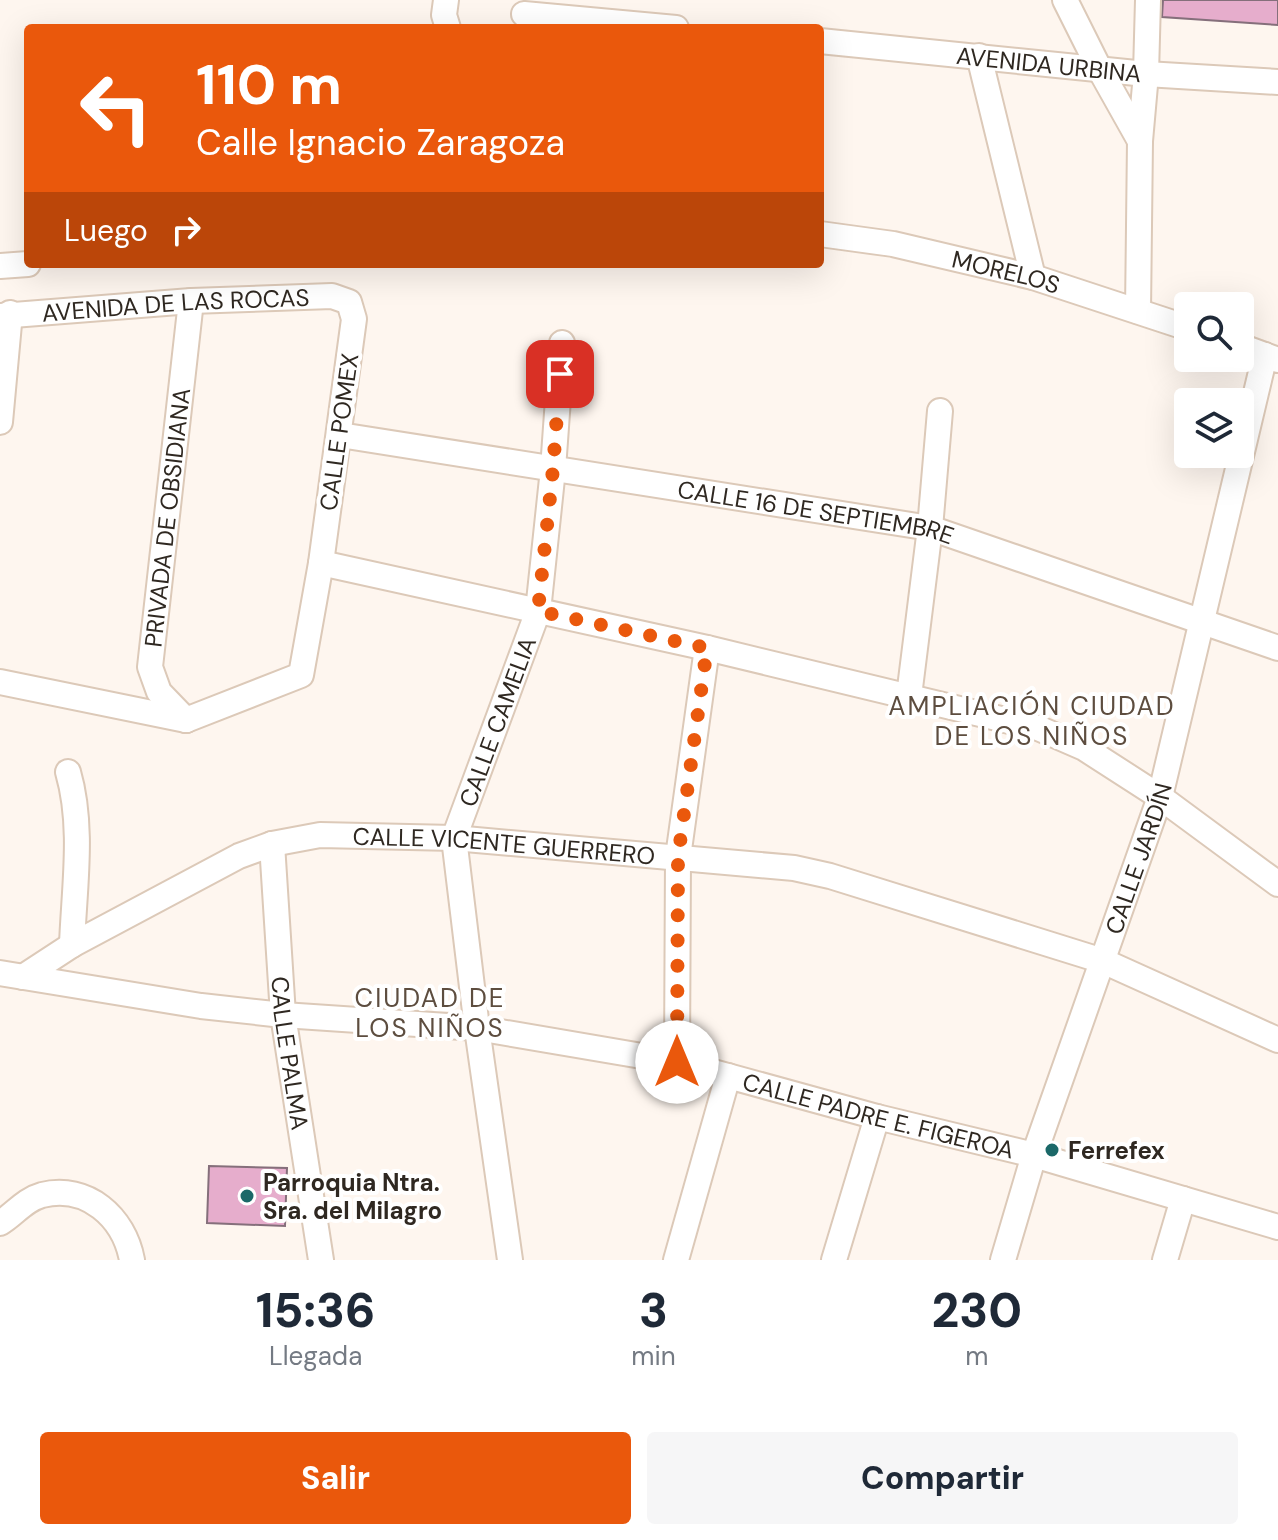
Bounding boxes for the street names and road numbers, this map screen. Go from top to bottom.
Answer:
street label: AVENIDA URBINA [955,39,1143,89]
street label: MORELOS [949,243,1064,300]
street label: AVENIDA DE LAS ROCAS [41,281,310,328]
street label: CALLE POMEX [313,351,365,513]
street label: PRIVADA DE OBSIDIANA [137,386,197,649]
street label: CALLE 16 DE SEPTIEMBRE [675,473,958,551]
street label: CALLE CAMELIA [452,632,543,811]
street label: CALLE JARDÍN [1098,780,1178,938]
street label: CALLE VICENTE GUERRERO [352,820,656,871]
street label: CALLE PALMA [265,975,316,1132]
street label: CALLE PADRE E. FIGEROA [739,1065,1017,1165]

